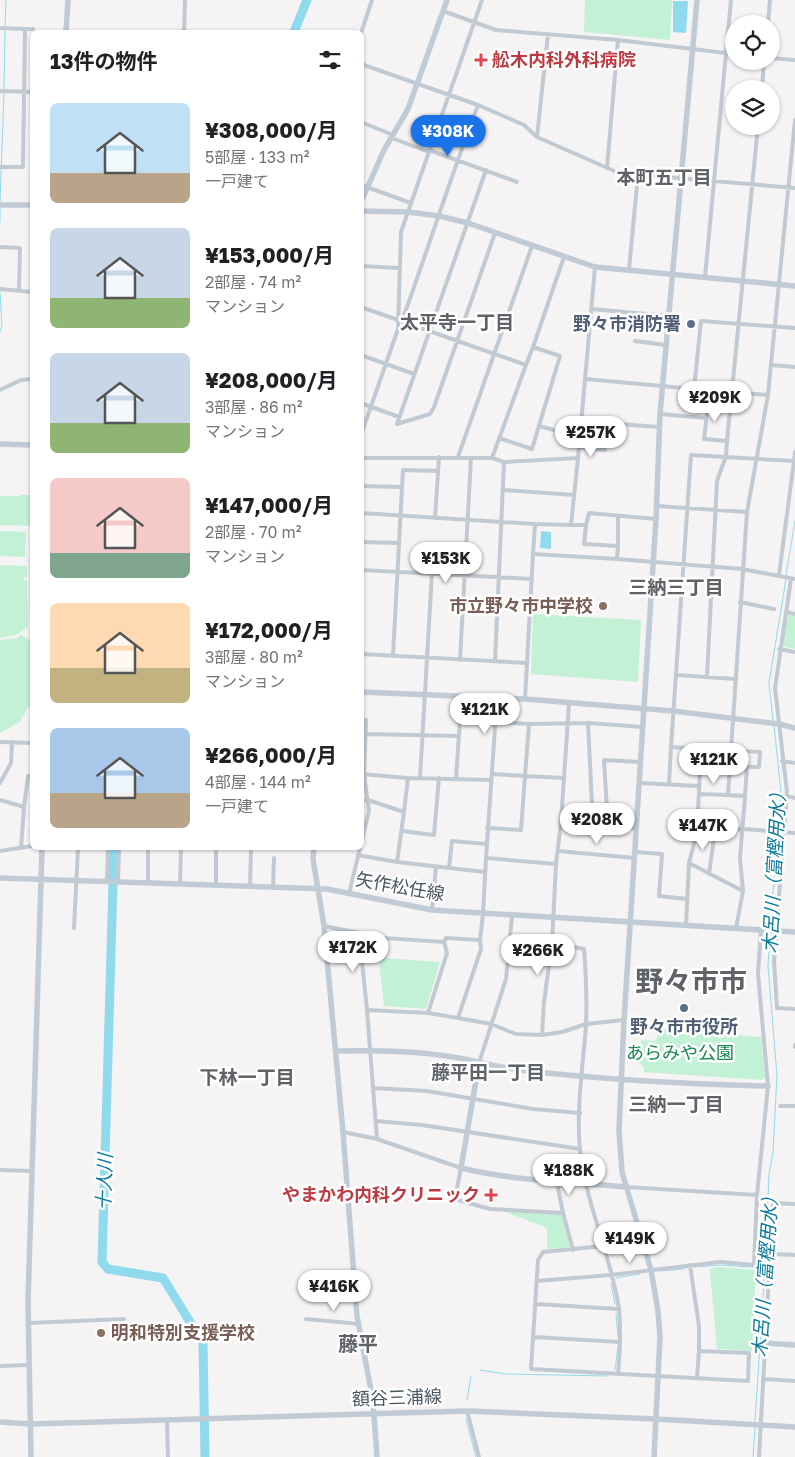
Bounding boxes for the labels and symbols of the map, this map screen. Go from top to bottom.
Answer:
place label: 舩木内科外科病院 [492,48,636,70]
marker: 舩木内科外科病院 [474,53,488,67]
pin: ¥308K [413,114,483,157]
district label: 本町五丁目 [616,165,712,188]
district label: 太平寺一丁目 [400,310,514,333]
place label: 野々市消防署 [573,312,681,334]
marker: 野々市消防署 [685,318,697,330]
pin: ¥209K [680,380,750,423]
pin: ¥257K [556,416,626,458]
pin: ¥153K [411,542,481,584]
district label: 三納三丁目 [628,575,724,598]
place label: 市立野々市中学校 [449,594,593,616]
marker: 市立野々市中学校 [597,600,609,612]
pin: ¥121K [450,692,520,735]
pin: ¥121K [679,742,749,785]
water label: 木呂川（富樫用水） [758,782,789,954]
pin: ¥208K [562,802,632,845]
pin: ¥147K [668,808,738,851]
street label: 矢作松任線 [354,867,446,905]
pin: ¥172K [318,930,388,973]
pin: ¥266K [503,934,573,976]
district label: 野々市市 [635,964,747,997]
marker: 野々市市役所 [678,1002,690,1014]
place label: 野々市市役所 [630,1015,738,1037]
park label: あらみや公園 [626,1041,734,1063]
district label: 藤平田一丁目 [431,1060,545,1083]
district label: 下林一丁目 [199,1065,295,1088]
district label: 三納一丁目 [628,1092,724,1115]
water label: 十人川 [91,1151,116,1211]
pin: ¥188K [534,1154,604,1196]
place label: やまかわ内科クリニック [282,1183,480,1205]
water label: 木呂川（富樫用水） [747,1186,782,1358]
marker: やまかわ内科クリニック [484,1188,498,1202]
pin: ¥149K [595,1222,665,1264]
pin: ¥416K [299,1270,369,1312]
place label: 明和特別支援学校 [111,1321,255,1343]
marker: 明和特別支援学校 [95,1327,107,1339]
district label: 藤平 [338,1331,378,1355]
street label: 額谷三浦線 [352,1384,442,1410]

